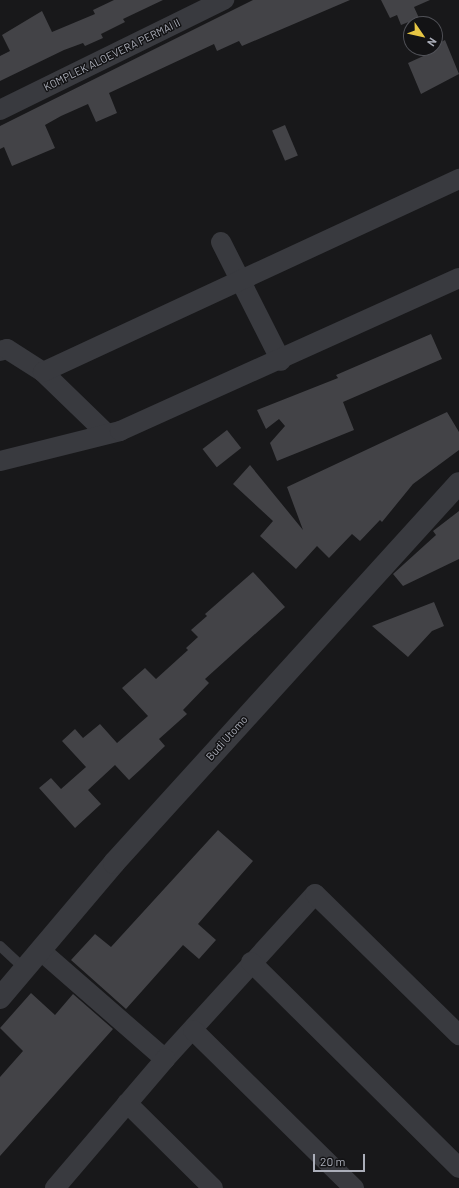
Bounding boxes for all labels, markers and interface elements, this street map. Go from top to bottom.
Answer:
street label: KOMPLEK ALOEVERA PERMAI II [42,16,182,94]
north arrow [403,16,443,56]
text: N [425,36,440,49]
street label: Budi Utomo [203,713,251,763]
scale bar [315,1146,367,1172]
text: 20 m [320,1154,346,1168]

